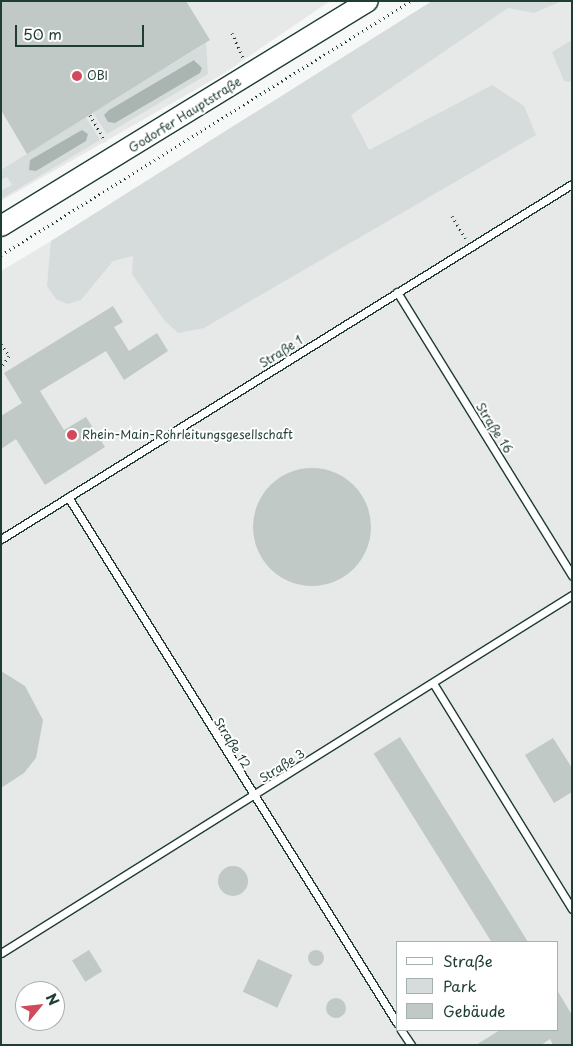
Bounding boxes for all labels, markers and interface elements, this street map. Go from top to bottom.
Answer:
scale bar [18,15,146,47]
text: 50 m [23,22,62,45]
place label: OBI [87,69,108,83]
marker: OBI [71,70,83,82]
street label: Godorfer Hauptstraße [125,74,245,156]
street label: Straße 1 [256,333,306,371]
street label: Straße 16 [473,400,515,456]
place label: Rhein-Main-Rohrleitungsgesellschaft [82,428,293,442]
marker: Rhein-Main-Rohrleitungsgesellschaft [66,429,78,441]
street label: Straße 12 [211,715,253,771]
street label: Straße 3 [256,746,308,786]
legend [396,941,558,1031]
text: Straße [443,949,493,972]
text: Park [443,974,477,997]
north arrow [15,981,65,1031]
text: N [41,989,65,1009]
text: Gebäude [443,999,505,1022]

